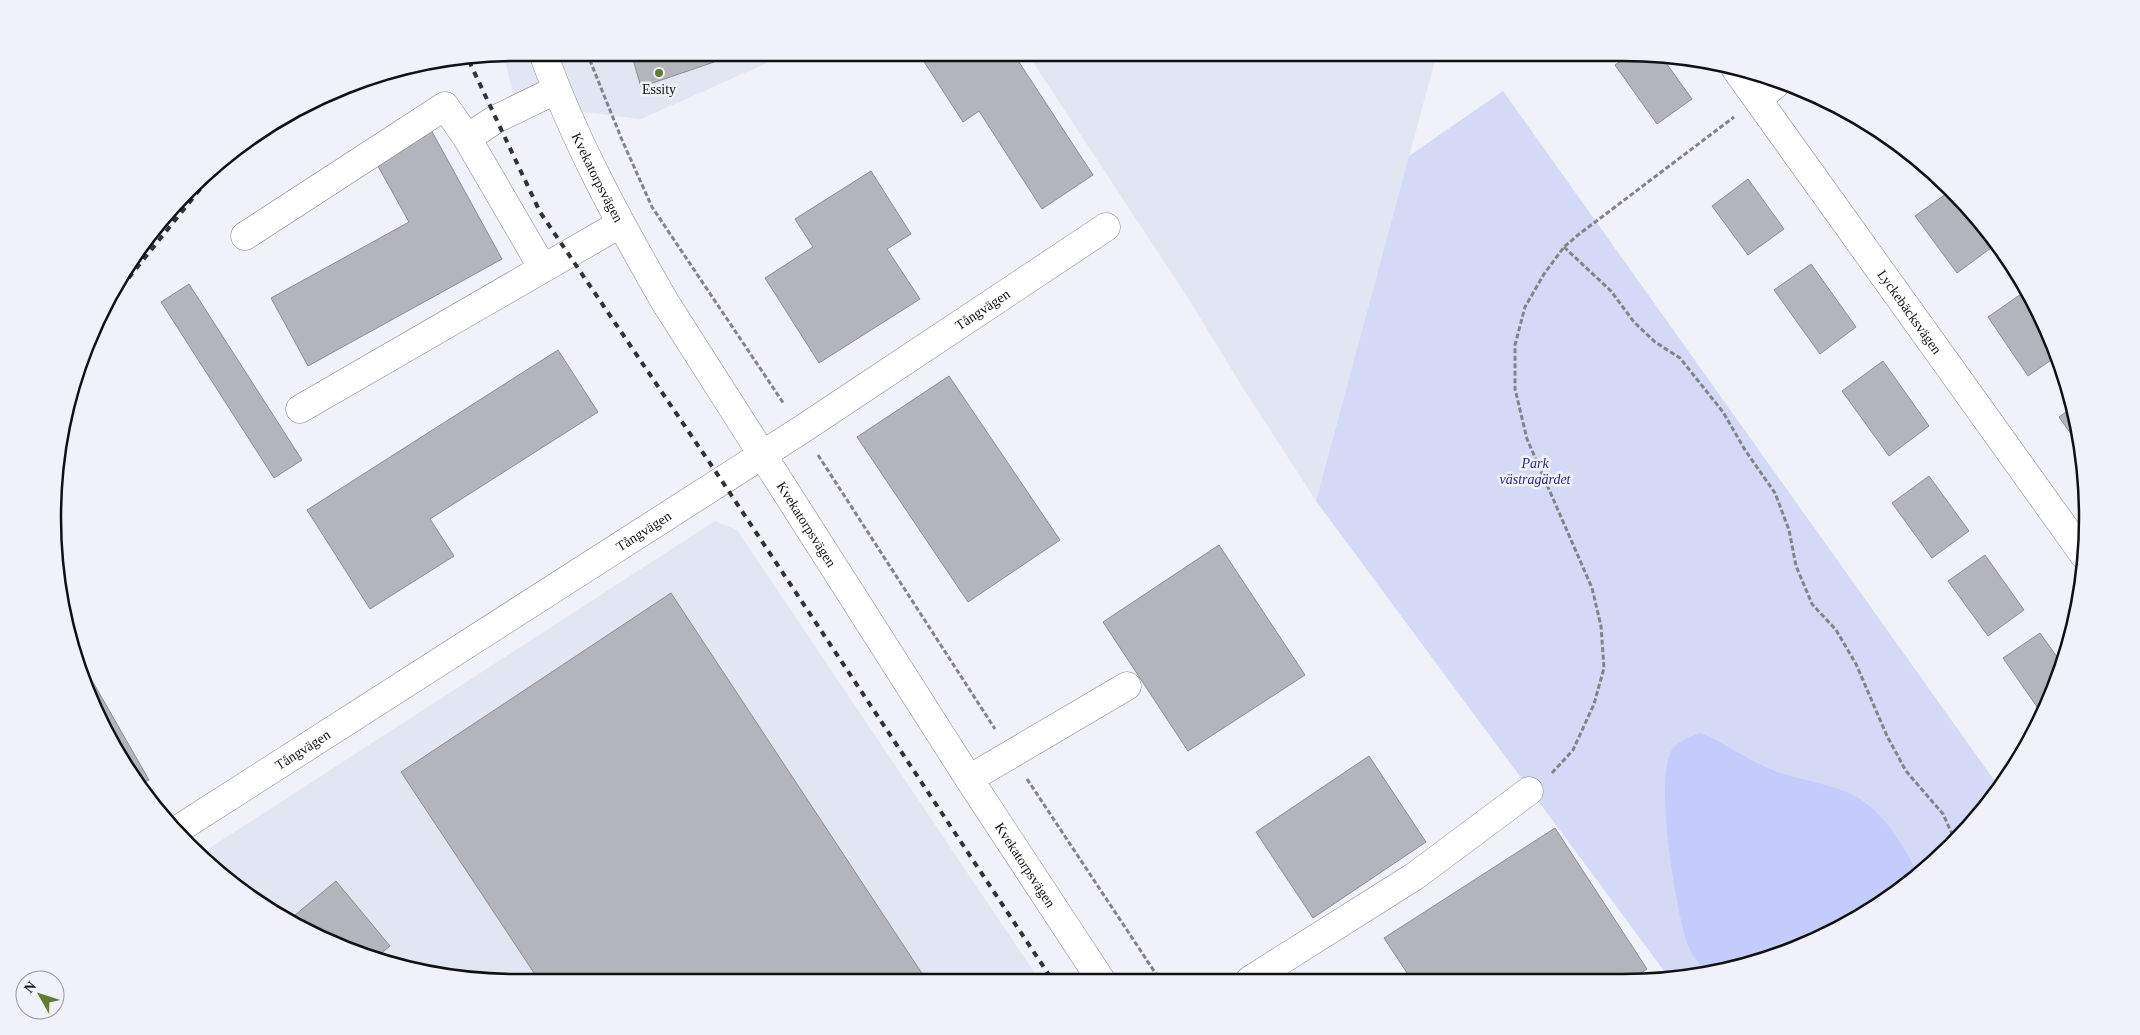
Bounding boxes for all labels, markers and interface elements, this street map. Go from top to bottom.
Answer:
marker: Essity [653,67,665,79]
place label: Essity [642,82,676,97]
street label: Kvekatorpsvägen [569,131,626,225]
street label: Lyckebäcksvägen [1874,267,1944,357]
street label: Tångvägen [953,286,1013,333]
park label: Park västragärdet [1499,456,1572,487]
street label: Kvekatorpsvägen [773,479,839,570]
street label: Tångvägen [613,508,674,555]
street label: Tångvägen [272,727,333,773]
street label: Kvekatorpsvägen [992,820,1058,910]
north arrow [15,970,65,1020]
text: N [21,978,39,996]

